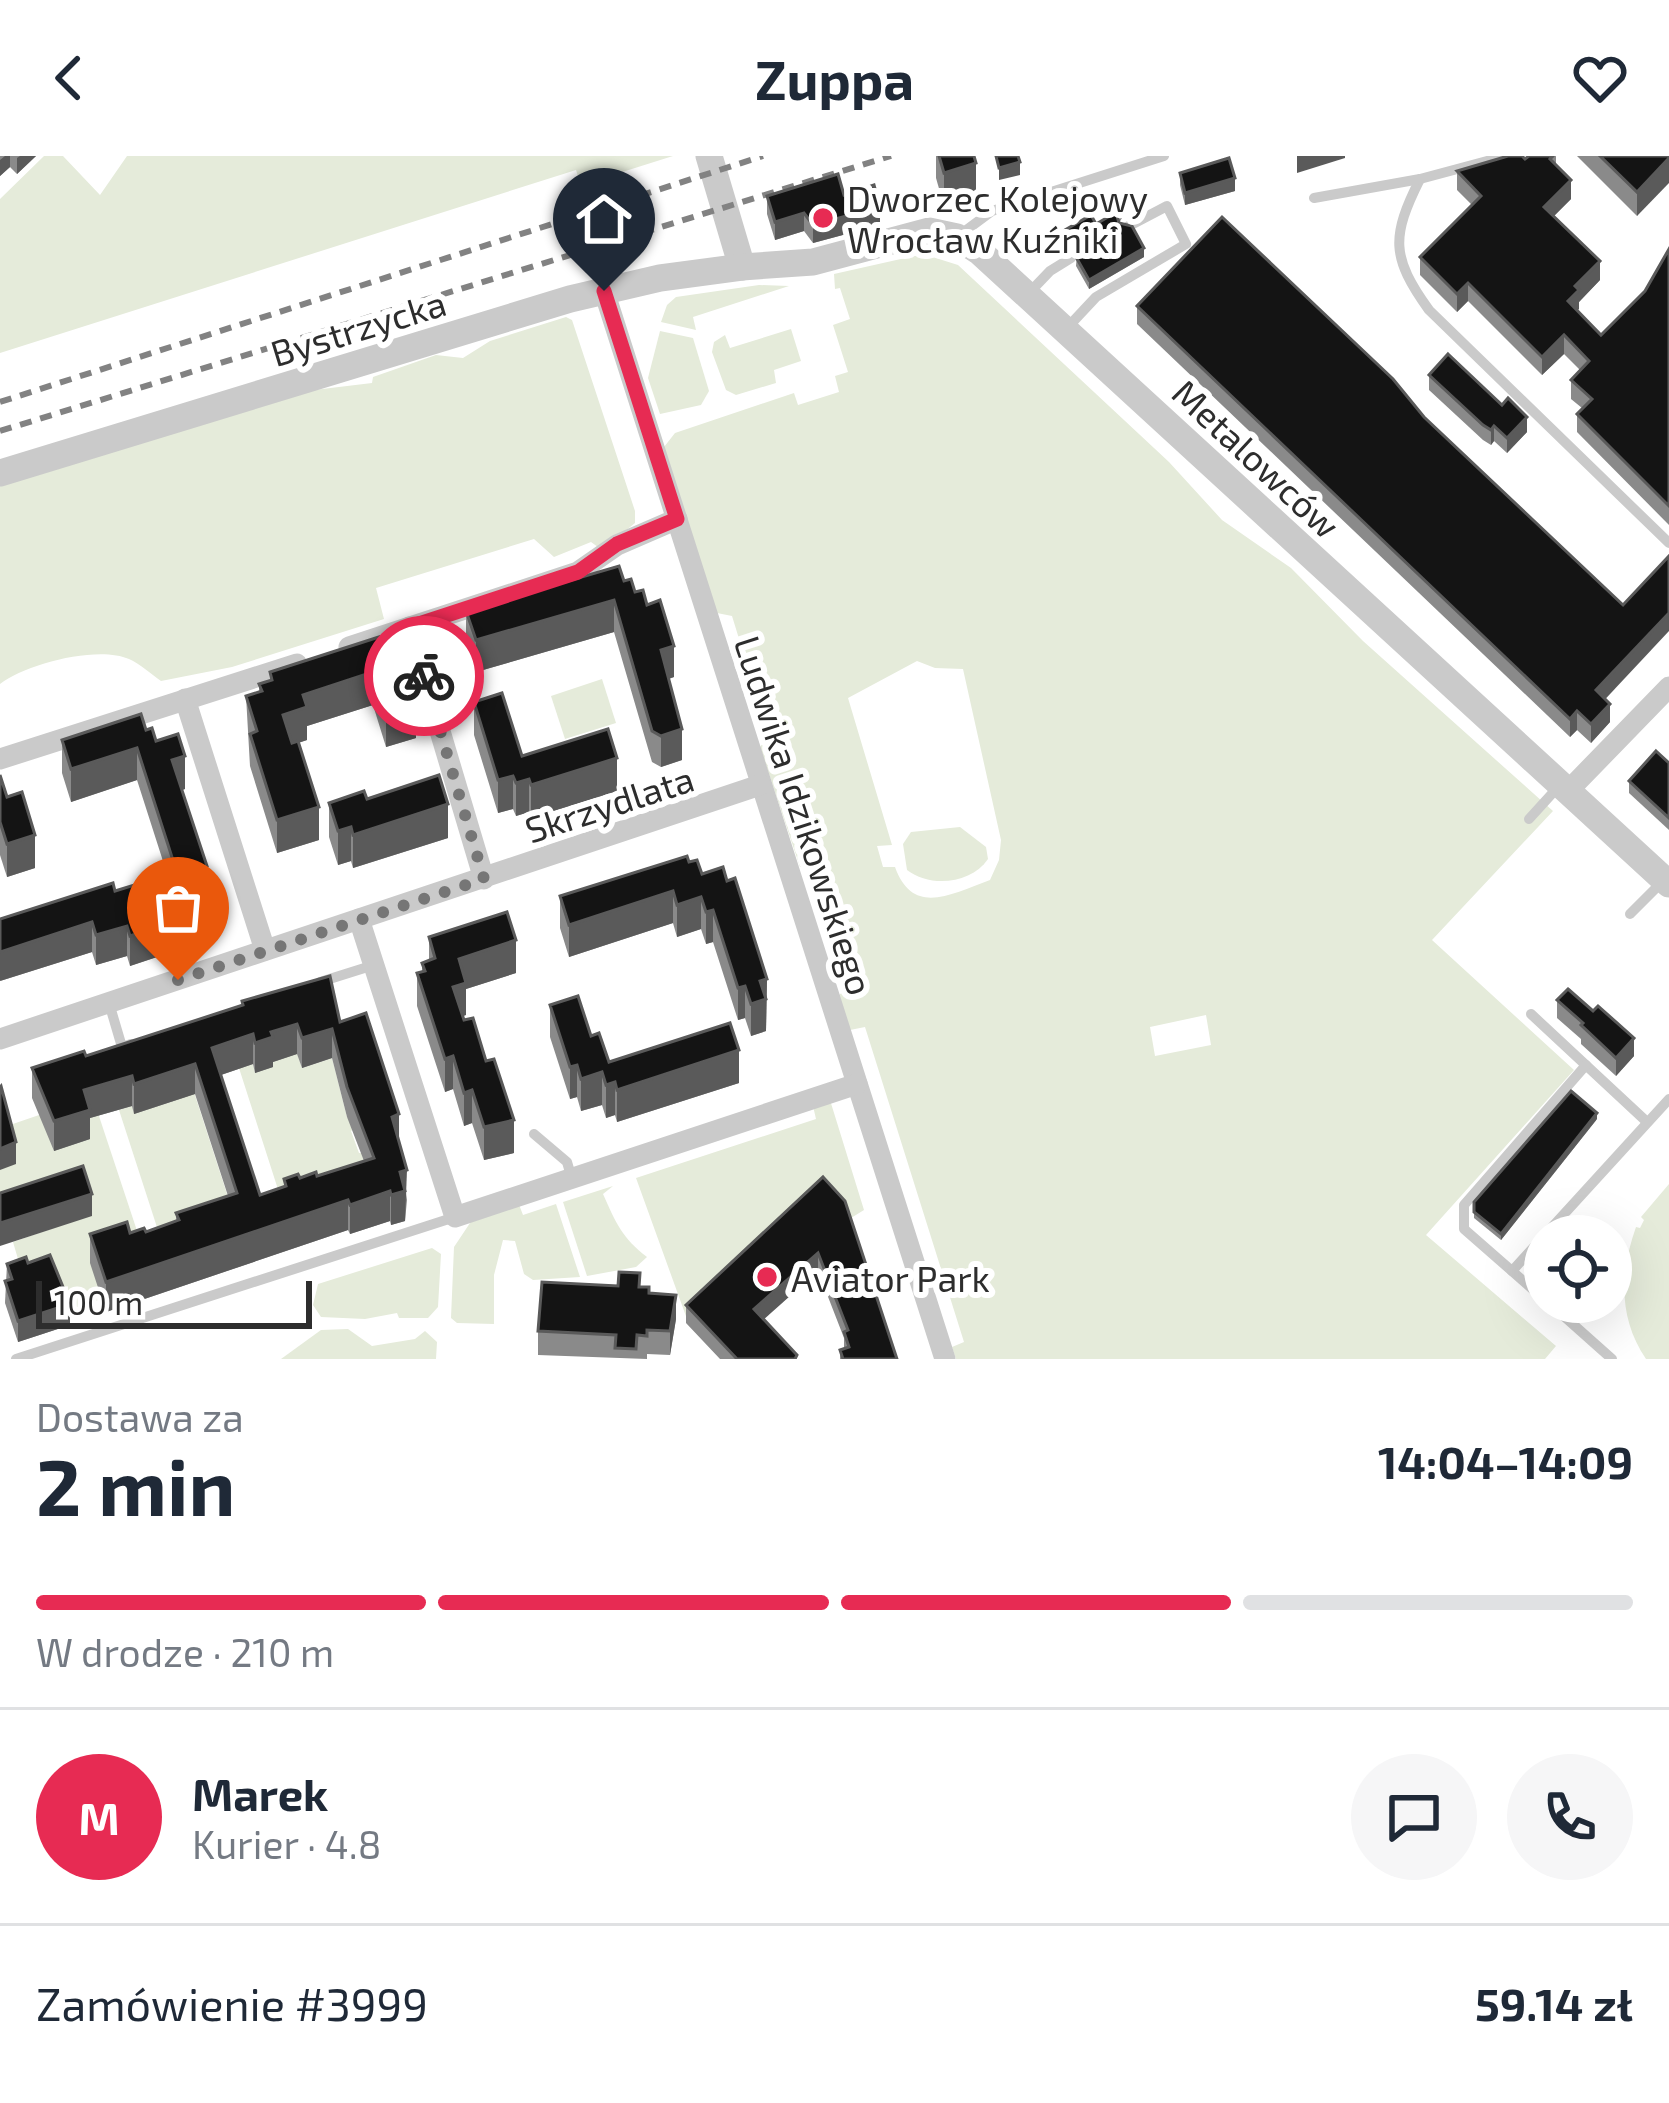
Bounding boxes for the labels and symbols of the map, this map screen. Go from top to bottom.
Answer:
pin [553,168,655,291]
place label: Dworzec Kolejowy Wrocław Kuźniki [847,176,1148,260]
marker: Dworzec Kolejowy Wrocław Kuźniki [810,205,836,231]
street label: Bystrzycka [265,280,451,374]
street label: Metalowców [1165,370,1349,546]
courier [364,616,484,736]
street label: Ludwika Idzikowskiego [727,630,883,1000]
street label: Skrzydlata [519,756,699,850]
pin [127,857,229,980]
place label: Aviator Park [791,1256,990,1299]
marker: Aviator Park [754,1264,780,1290]
scale bar [36,1275,312,1328]

